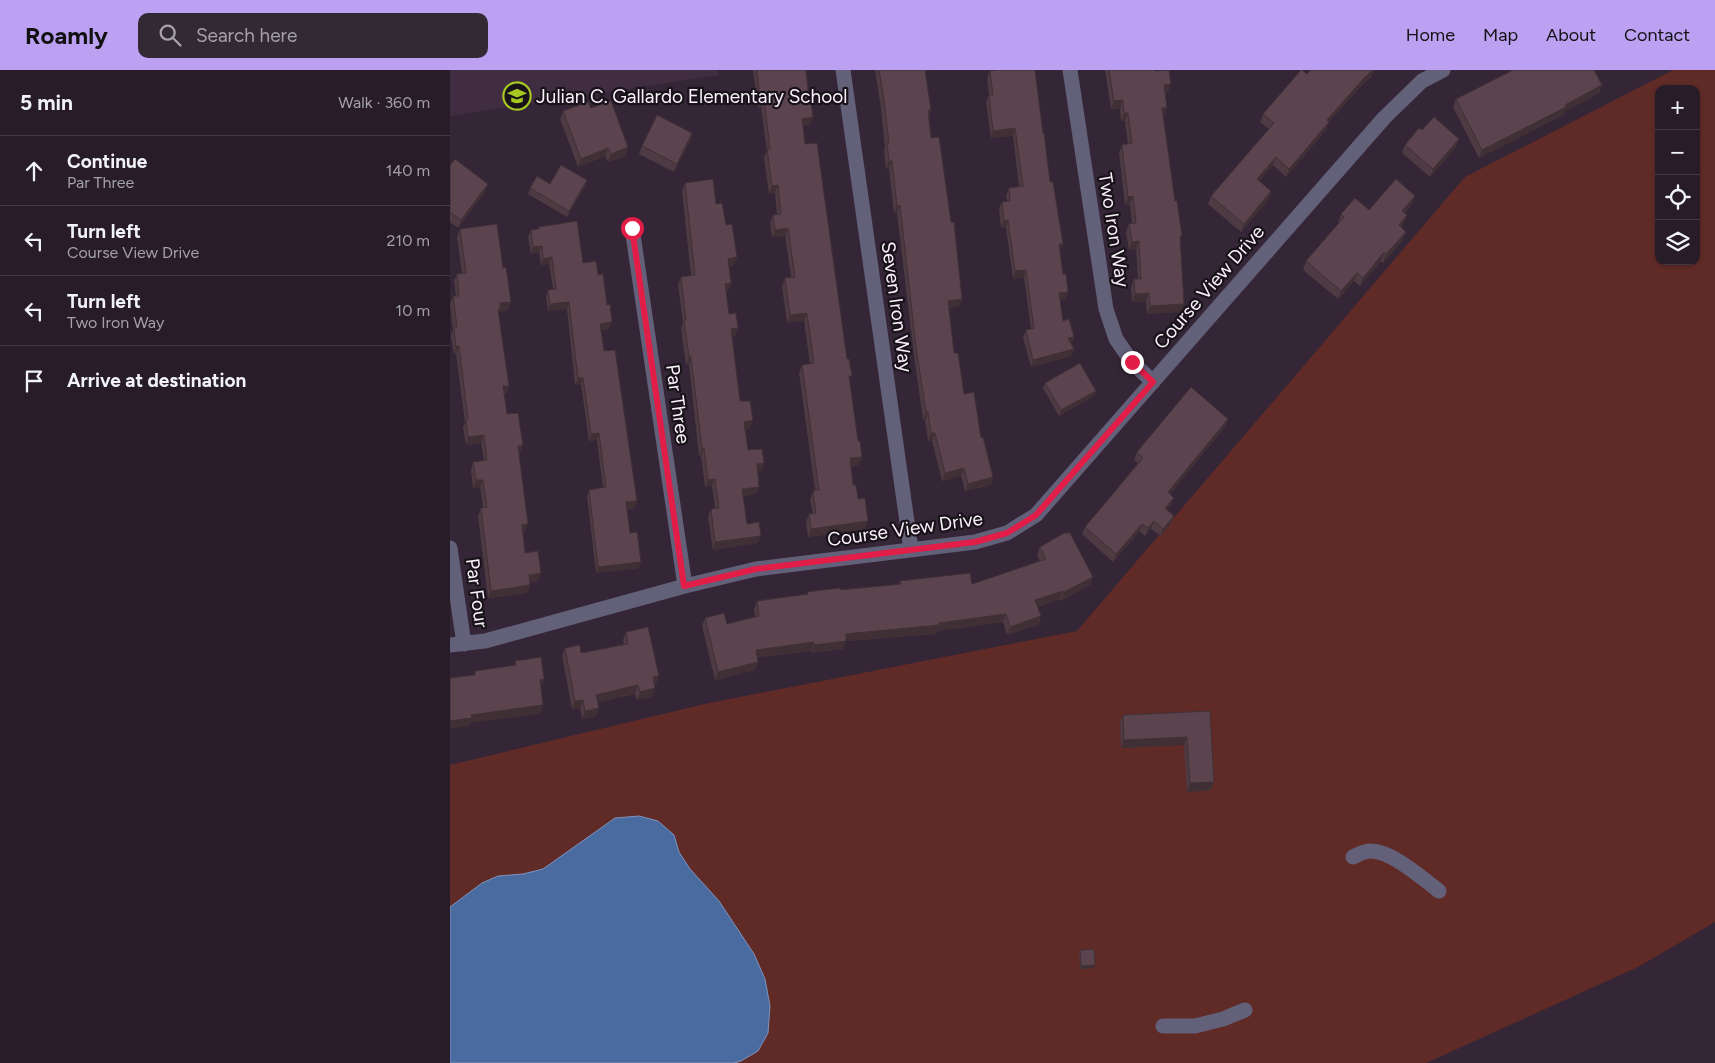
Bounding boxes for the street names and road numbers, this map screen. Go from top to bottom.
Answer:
street label: Two Iron Way [1094,171,1134,289]
street label: Course View Drive [1149,220,1269,354]
street label: Seven Iron Way [876,240,918,374]
street label: Par Three [661,363,695,445]
street label: Course View Drive [826,507,984,551]
street label: Par Four [461,557,493,630]

